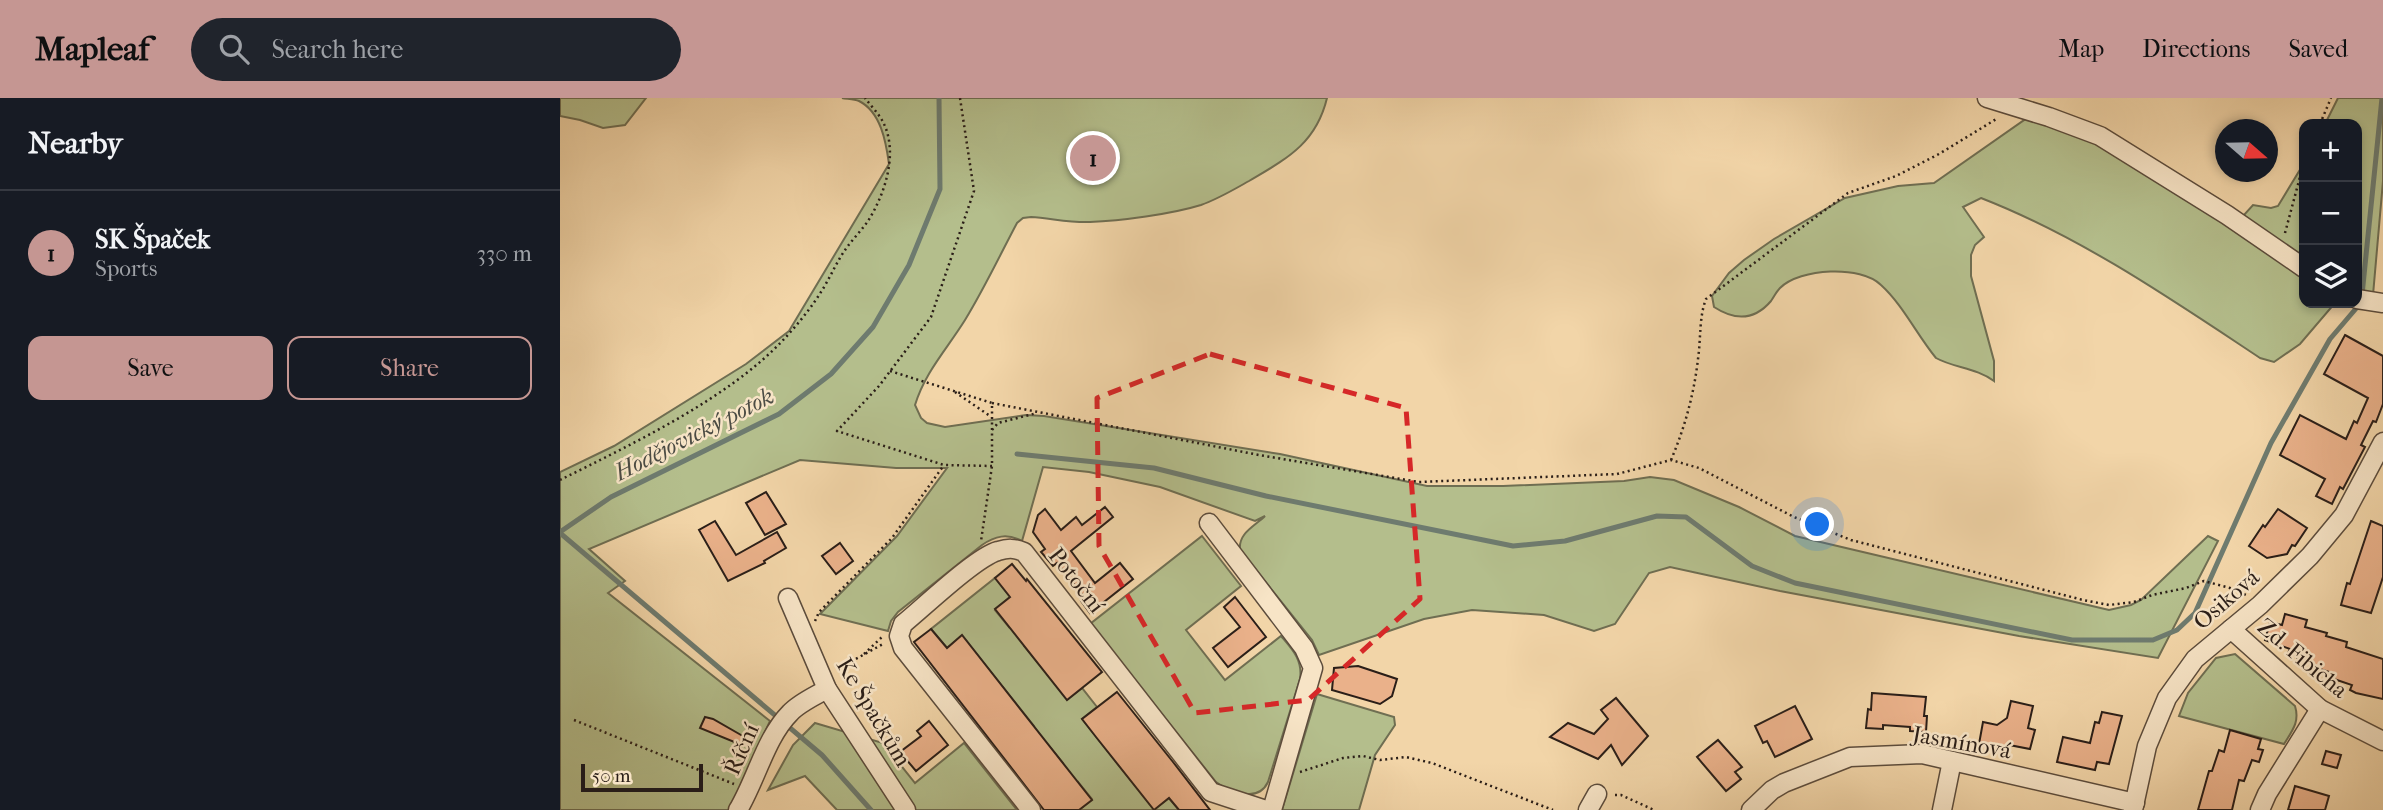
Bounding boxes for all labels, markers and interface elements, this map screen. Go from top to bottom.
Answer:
search box [191,18,681,81]
text: Mapleaf [35,30,149,69]
icon: search [215,30,253,68]
text: Search here [271,34,403,65]
text: Map [2058,35,2104,63]
text: Directions [2142,35,2250,63]
text: Saved [2288,35,2348,63]
north arrow [2215,119,2278,182]
map controls [2299,119,2362,308]
button: + [2299,119,2362,182]
text: Nearby [28,126,123,161]
pin: 1 [1070,132,1116,184]
button: − [2299,182,2362,245]
text: SK Špaček [95,224,210,255]
text: 1 [47,240,55,267]
text: 330 m [476,240,532,267]
button: layers [2299,245,2362,308]
text: Sports [95,255,157,282]
button: Save [28,336,273,400]
button: Share [287,336,532,400]
water label: Hodějovický potok [609,382,779,487]
your location [1800,507,1834,541]
street label: Potoční [1043,542,1110,618]
street label: Osiková [2188,563,2265,635]
street label: Zd. Fibicha [2252,613,2353,704]
street label: Ke Špačkům [831,653,916,771]
street label: Říční [718,719,765,779]
street label: Jasmínová [1909,720,2014,764]
scale bar [581,761,704,793]
text: 50 m [592,765,631,787]

